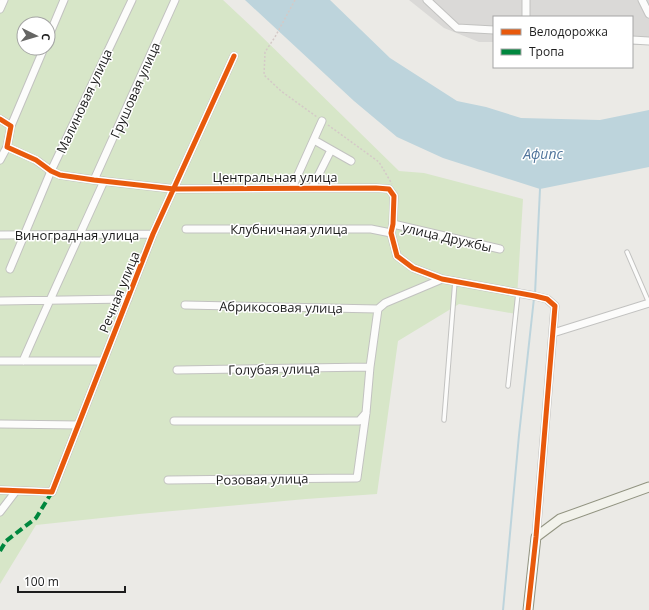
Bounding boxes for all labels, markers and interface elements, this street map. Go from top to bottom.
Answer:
north arrow [16,16,56,56]
legend [493,16,633,68]
text: Велодорожка [529,23,608,40]
text: С [39,33,54,41]
street label: Грушовая улица [106,39,164,141]
text: Тропа [529,43,564,60]
street label: Малиновая улица [52,46,116,156]
water label: Афипс [522,144,563,163]
street label: Центральная улица [212,168,338,186]
street label: улица Дружбы [400,218,494,256]
street label: Клубничная улица [230,220,348,238]
street label: Виноградная улица [15,226,139,244]
street label: Речная улица [94,248,144,336]
street label: Абрикосовая улица [219,297,343,317]
street label: Голубая улица [228,359,320,379]
street label: Розовая улица [216,469,308,489]
scale bar [18,568,125,594]
text: 100 m [24,573,59,590]

